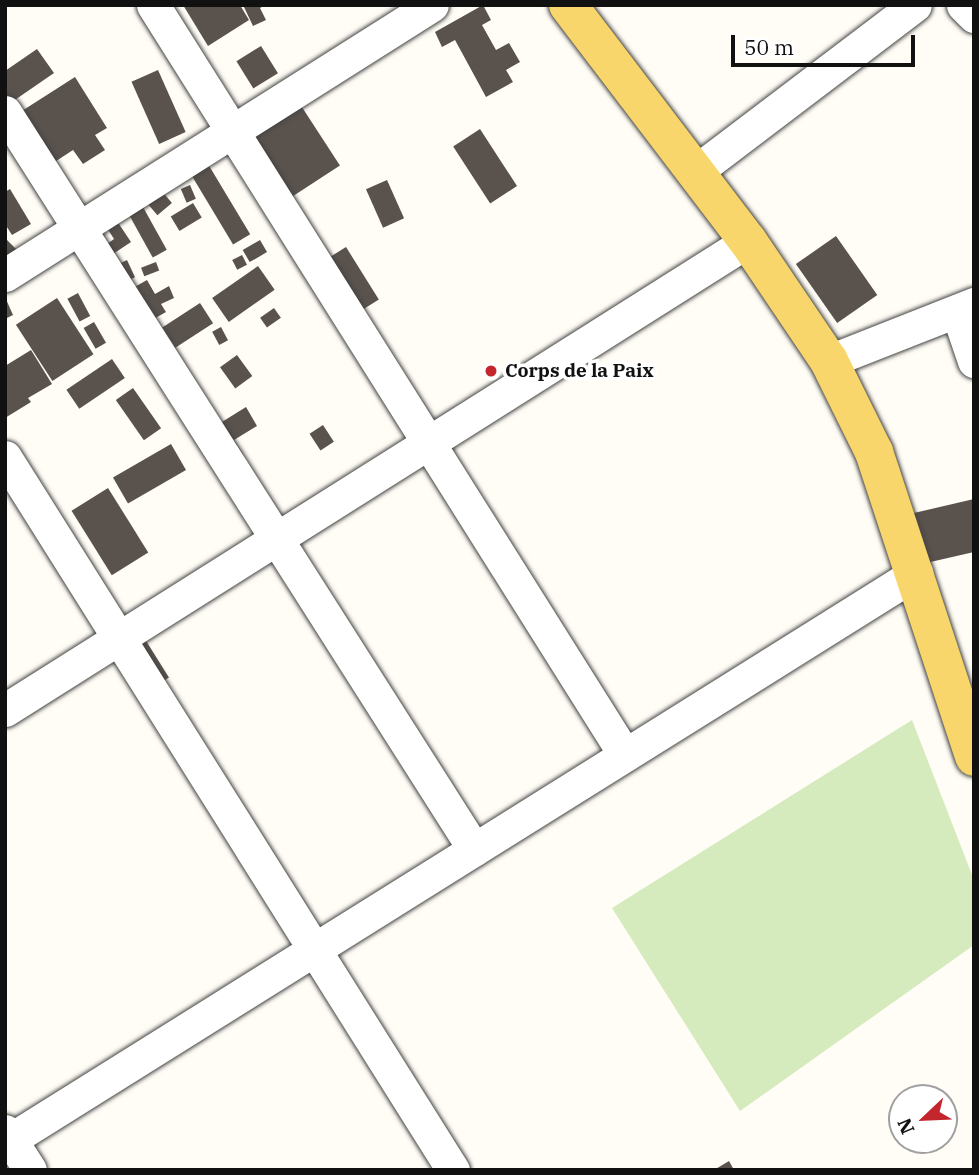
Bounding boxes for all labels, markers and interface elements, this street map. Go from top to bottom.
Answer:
scale bar [734,21,918,65]
text: 50 m [744,33,794,61]
place label: Corps de la Paix [505,360,654,382]
marker: Corps de la Paix [483,363,499,379]
north arrow [888,1084,958,1154]
text: N [892,1115,919,1138]

